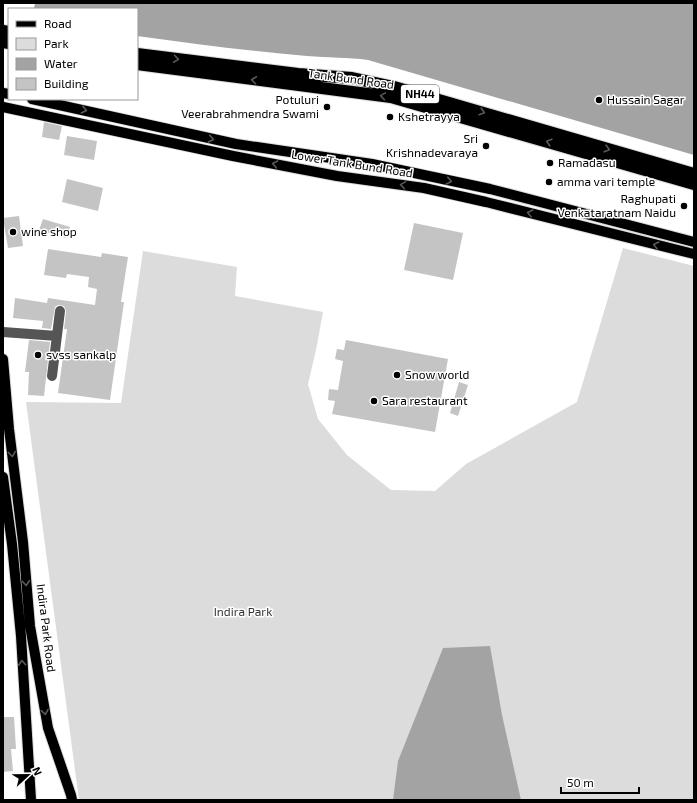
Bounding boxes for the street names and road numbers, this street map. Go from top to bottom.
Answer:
street label: Tank Bund Road [307,65,395,91]
road number: NH44 [401,85,439,103]
street label: Lower Tank Bund Road [290,147,414,180]
street label: Indira Park Road [35,583,59,673]

